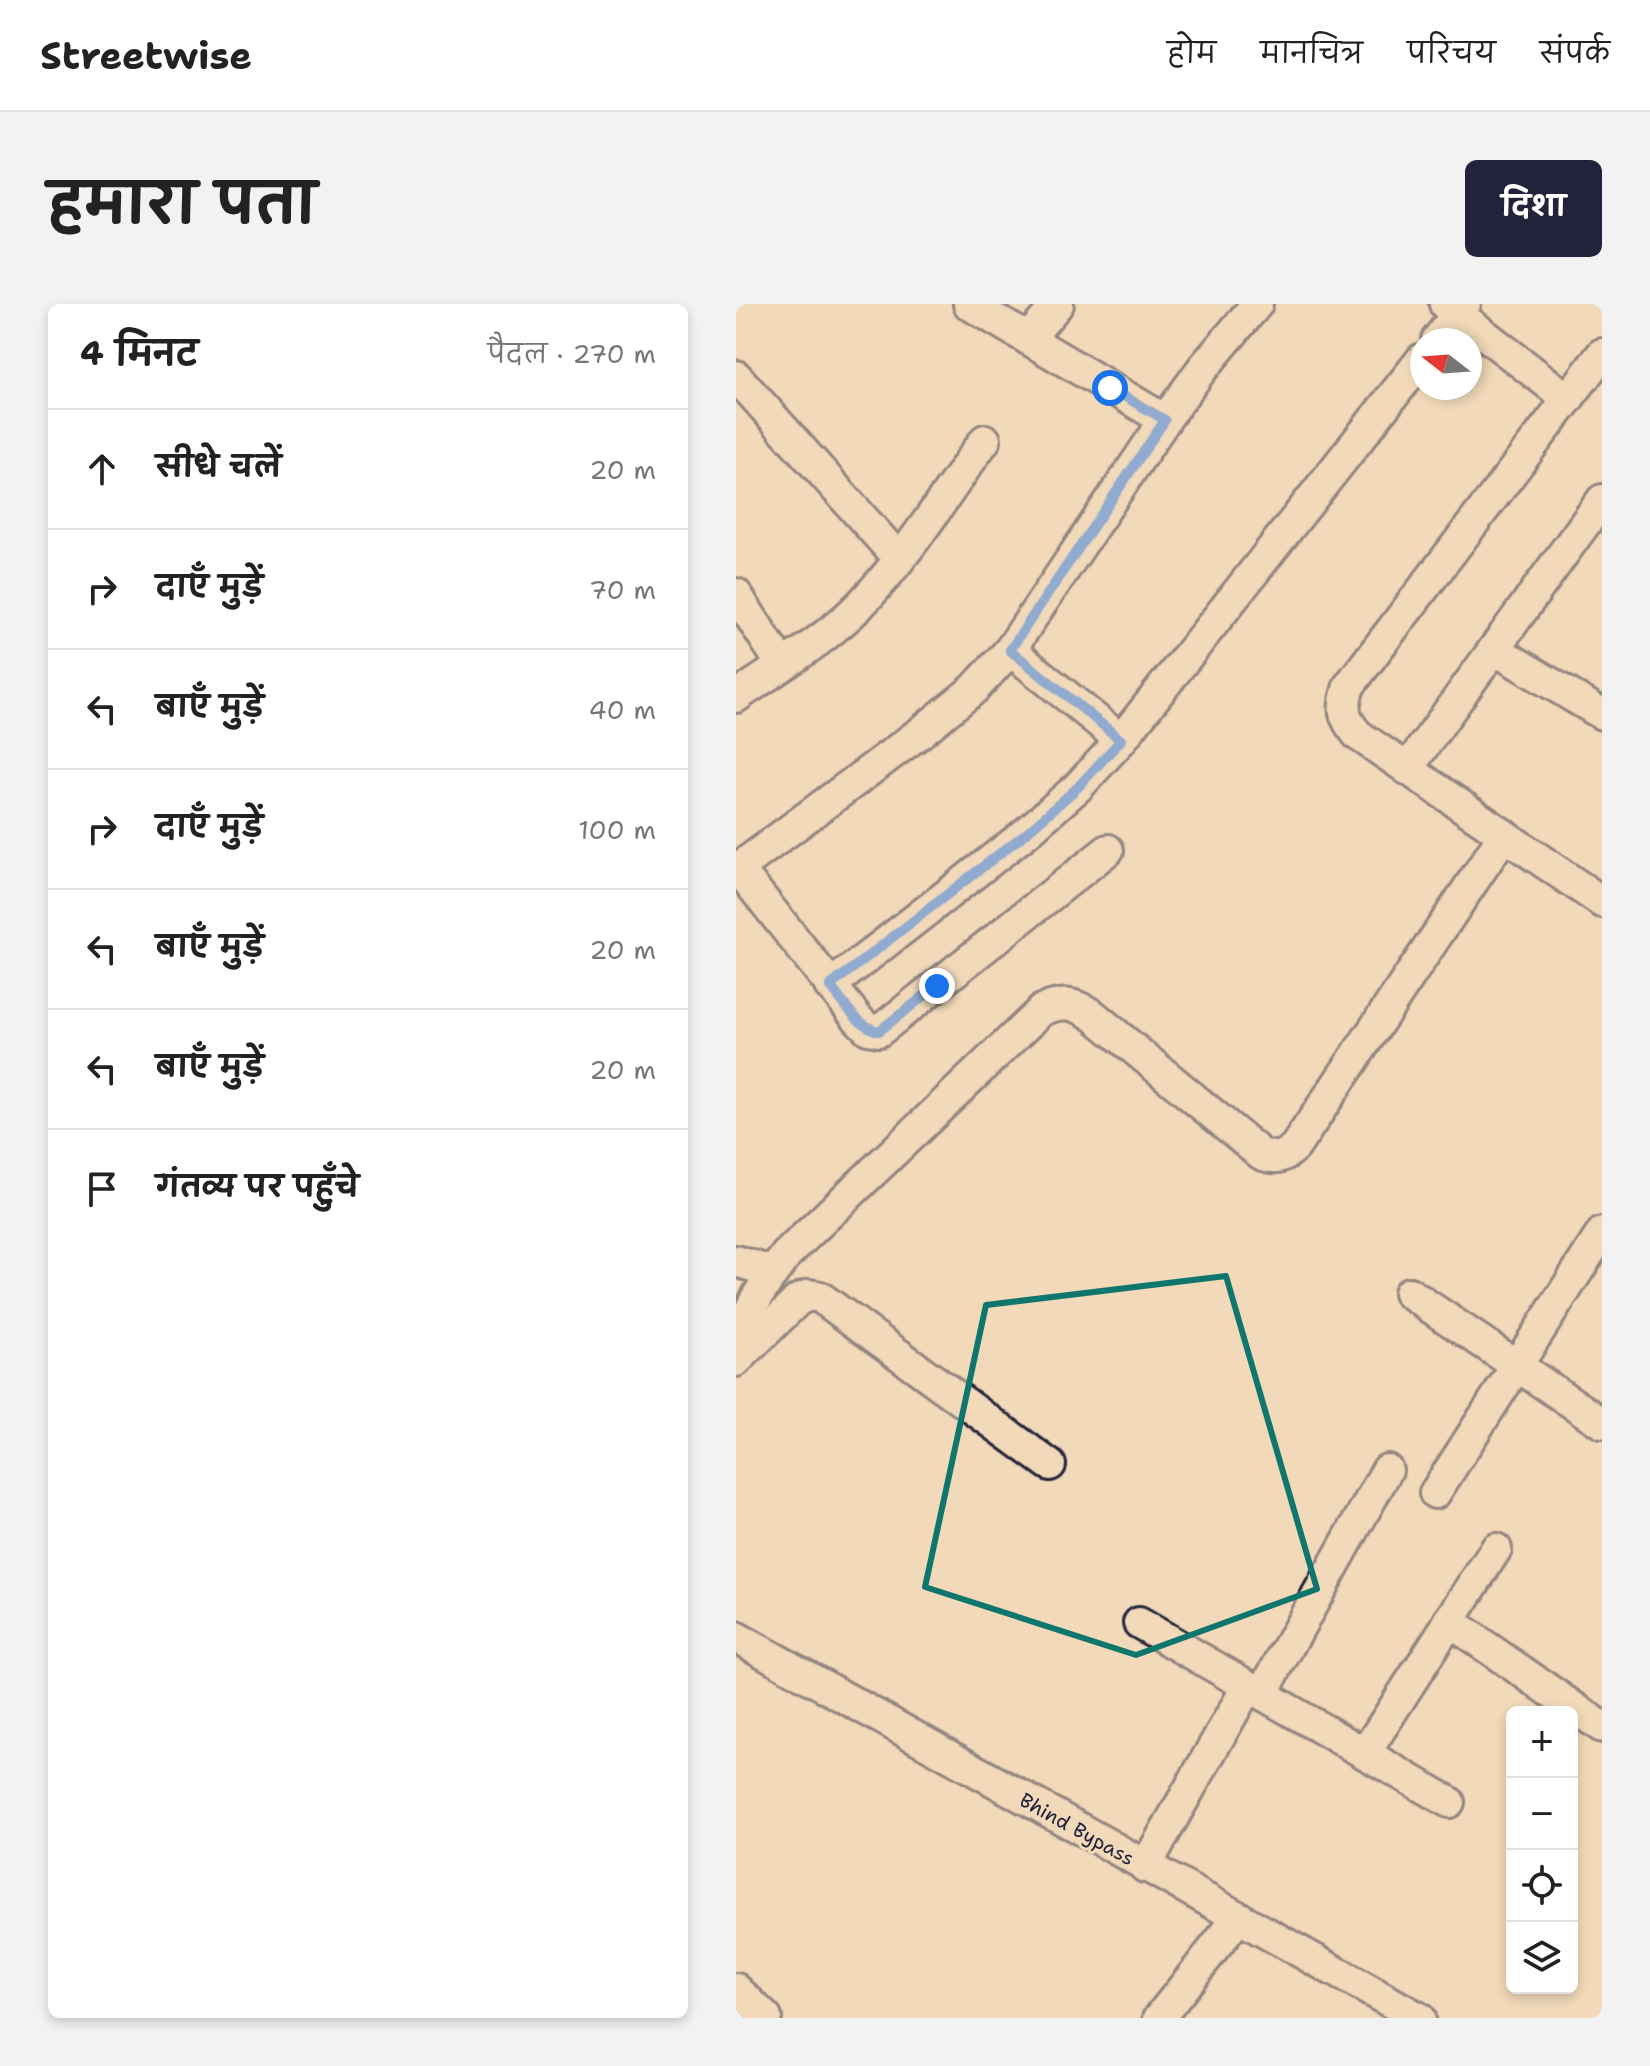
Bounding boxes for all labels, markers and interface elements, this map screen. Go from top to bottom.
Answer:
text: Streetwise [40,30,252,81]
text: होम [1167,34,1216,72]
text: मानचित्र [1260,34,1363,72]
text: परिचय [1407,34,1496,72]
text: संपर्क [1540,34,1610,72]
button: दिशा [1465,160,1602,257]
text: हमारा पता [48,166,316,241]
north arrow [1410,328,1482,400]
text: 4 मिनट [80,330,198,376]
text: पैदल · 270 m [487,336,656,371]
route start [1092,370,1128,406]
text: सीधे चलें [156,446,281,487]
icon: ahead [80,447,124,491]
text: 20 m [589,452,656,487]
text: दाएँ मुड़ें [156,566,263,607]
icon: right [80,567,124,611]
text: 70 m [589,572,656,607]
text: बाएँ मुड़ें [156,686,264,727]
icon: left [80,687,124,731]
text: 40 m [589,692,656,727]
text: दाएँ मुड़ें [156,806,263,847]
icon: right [80,807,124,851]
text: 100 m [578,812,656,847]
text: बाएँ मुड़ें [156,926,264,967]
icon: left [80,927,124,971]
text: 20 m [589,932,656,967]
route end [919,968,955,1004]
text: बाएँ मुड़ें [156,1046,264,1087]
icon: left [80,1047,124,1091]
text: 20 m [589,1052,656,1087]
text: गंतव्य पर पहुँचे [156,1166,359,1207]
icon: arrive [80,1167,124,1211]
map controls [1506,1706,1578,1994]
button: + [1506,1706,1578,1778]
button: − [1506,1778,1578,1850]
street label: Bhind Bypass [1015,1787,1139,1871]
button: locate [1506,1850,1578,1922]
button: layers [1506,1922,1578,1994]

